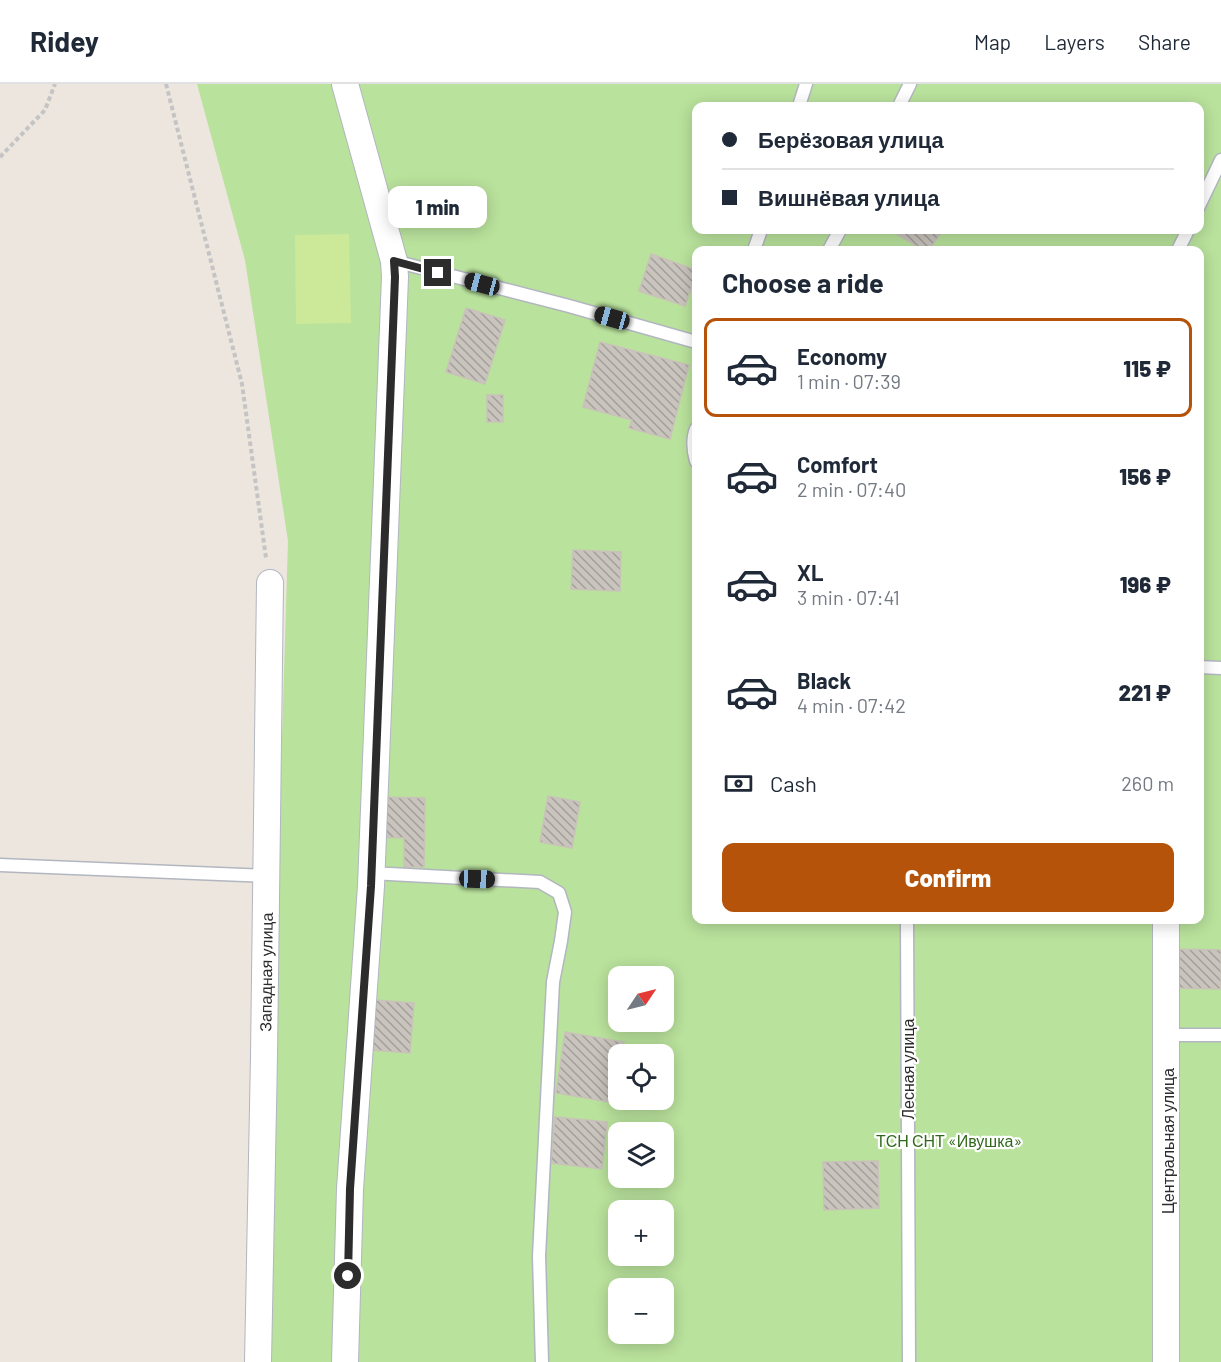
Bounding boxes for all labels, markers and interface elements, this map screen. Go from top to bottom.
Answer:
text: Ridey [30,24,99,58]
text: Map [974,29,1011,54]
text: Layers [1044,29,1105,54]
text: Share [1138,29,1191,54]
text: Берёзовая улица [758,126,944,152]
text: Вишнёвая улица [758,184,939,210]
callout: 1 min [388,186,488,228]
text: 1 min [416,195,459,219]
route end [424,259,451,286]
text: Choose a ride [722,266,884,298]
car [462,271,502,297]
car [592,304,632,332]
icon: car [725,341,779,395]
text: Economy [797,343,887,369]
text: 115 ₽ [1123,355,1171,381]
text: 1 min · 07:39 [797,369,901,393]
icon: car [725,449,779,503]
text: Comfort [797,451,878,477]
text: 156 ₽ [1119,463,1171,489]
text: 2 min · 07:40 [797,477,906,501]
icon: car [725,557,779,611]
text: XL [797,559,823,585]
text: 196 ₽ [1120,571,1171,597]
text: 3 min · 07:41 [797,585,900,609]
icon: car [725,665,779,719]
text: Black [797,667,851,693]
text: 221 ₽ [1118,679,1171,705]
text: 4 min · 07:42 [797,693,906,717]
icon: cash [722,767,755,800]
text: Cash [770,770,817,796]
text: 260 m [1121,771,1174,795]
button: Confirm [722,843,1174,912]
car [459,869,495,889]
street label: Западная улица [255,912,275,1032]
north arrow [608,966,674,1032]
map controls [608,966,674,1344]
street label: Лесная улица [898,1018,917,1119]
button: locate [608,1044,674,1110]
street label: Центральная улица [1158,1068,1177,1214]
button: layers [608,1122,674,1188]
park label: ТСН СНТ «Ивушка» [876,1131,1022,1150]
button: + [608,1200,674,1266]
route start [334,1262,361,1289]
button: − [608,1278,674,1344]

